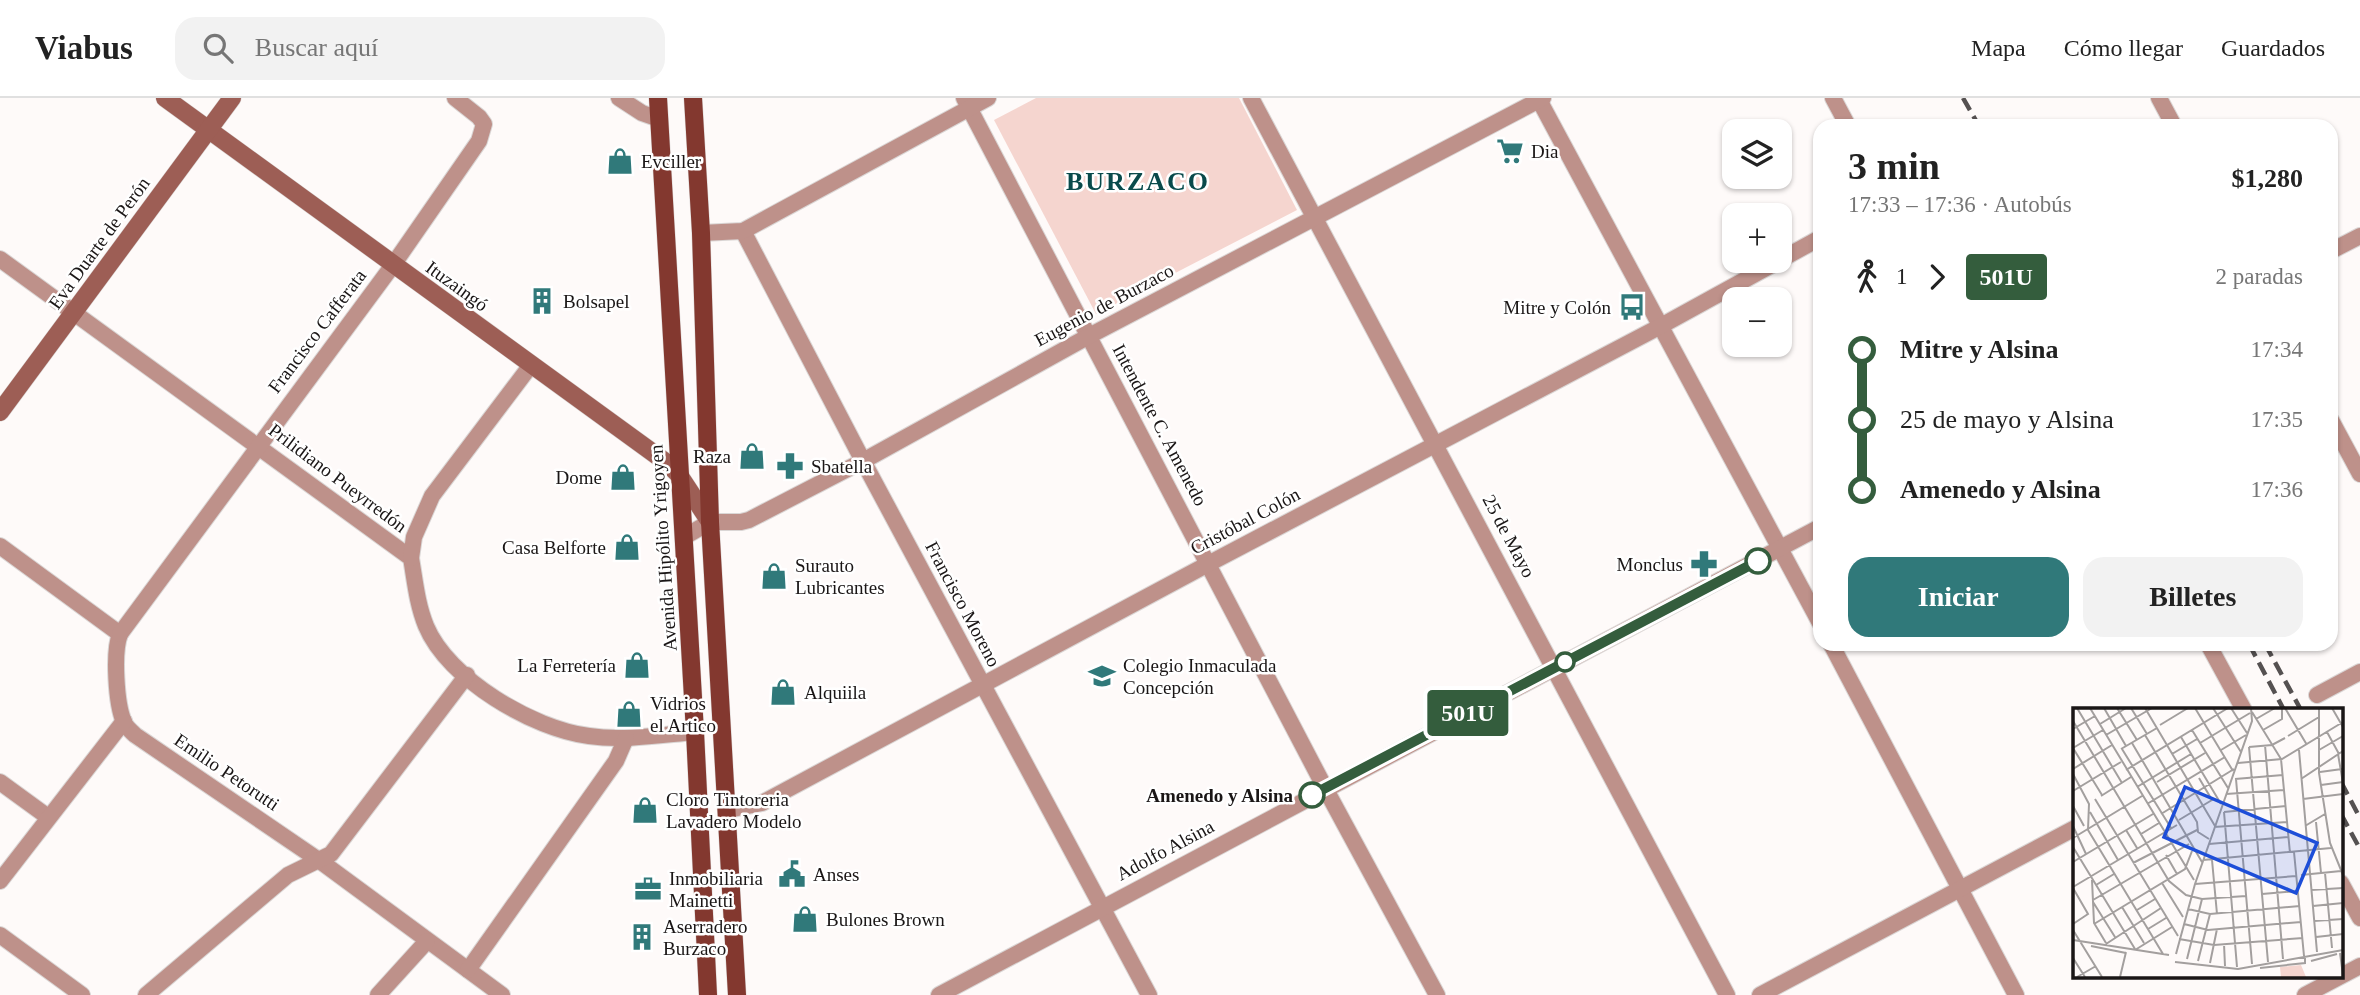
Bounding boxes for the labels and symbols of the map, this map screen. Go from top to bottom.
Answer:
supermarket icon: Dia [1495,136,1525,166]
place label: Dia [1531,141,1559,162]
shop icon: Evciller [605,146,635,176]
place label: Evciller [641,151,702,172]
district label: BURZACO [1066,167,1210,196]
street label: Eva Duarte de Perón [44,173,154,313]
street label: Ituzaingó [422,256,492,316]
street label: Eugenio de Burzaco [1031,260,1177,350]
street label: Francisco Cafferata [264,265,371,397]
building icon: Bolsapel [527,286,557,316]
place label: Bolsapel [563,291,630,312]
bus stop icon: Mitre y Colón [1617,292,1647,322]
place label: Mitre y Colón [1503,297,1611,318]
street label: Intendente C. Amenedo [1108,341,1212,509]
street label: Prilidiano Pueyrredón [265,419,412,537]
shop icon: Raza [737,441,767,471]
street label: Avenida Hipólito Yrigoyen [645,444,681,652]
place label: Raza [693,446,732,467]
pharmacy icon: Sbatella [775,451,805,481]
place label: Sbatella [811,456,873,477]
shop icon: Dome [608,462,638,492]
place label: Dome [556,467,602,488]
street label: Cristóbal Colón [1187,483,1304,559]
street label: 25 de Mayo [1478,491,1540,581]
shop icon: Casa Belforte [612,532,642,562]
place label: Casa Belforte [502,537,606,558]
street label: Francisco Moreno [921,538,1005,670]
unlabelled marker [1745,548,1771,574]
pharmacy icon: Monclus [1689,549,1719,579]
place label: Monclus [1617,554,1683,575]
place label: Surauto Lubricantes [795,555,885,598]
shop icon: Surauto Lubricantes [759,561,789,591]
shop icon: La Ferretería [622,650,652,680]
unlabelled marker [1555,652,1575,672]
place label: La Ferretería [517,655,617,676]
place label: Colegio Inmaculada Concepción [1123,655,1277,698]
school or university icon: Colegio Inmaculada Concepción [1087,661,1117,691]
shop icon: Alquiila [768,677,798,707]
place label: Alquiila [804,682,867,703]
line badge: 501U [1419,690,1517,736]
place label: Vidrios el Artico [650,693,716,736]
shop icon: Vidrios el Artico [614,699,644,729]
inset map [2073,708,2342,978]
street label: Emilio Petorutti [171,729,283,815]
marker: Amenedo y Alsina [1299,782,1325,808]
place label: Amenedo y Alsina [1146,785,1293,806]
place label: Cloro Tintoreria Lavadero Modelo [666,789,802,832]
shop icon: Cloro Tintoreria Lavadero Modelo [630,795,660,825]
street label: Adolfo Alsina [1113,815,1218,884]
public building icon: Anses [777,859,807,889]
place label: Anses [813,864,859,885]
place label: Inmobiliaria Mainetti [669,868,763,911]
office icon: Inmobiliaria Mainetti [633,874,663,904]
shop icon: Bulones Brown [790,904,820,934]
place label: Bulones Brown [826,909,945,930]
place label: Aserradero Burzaco [663,916,747,959]
building icon: Aserradero Burzaco [627,922,657,952]

